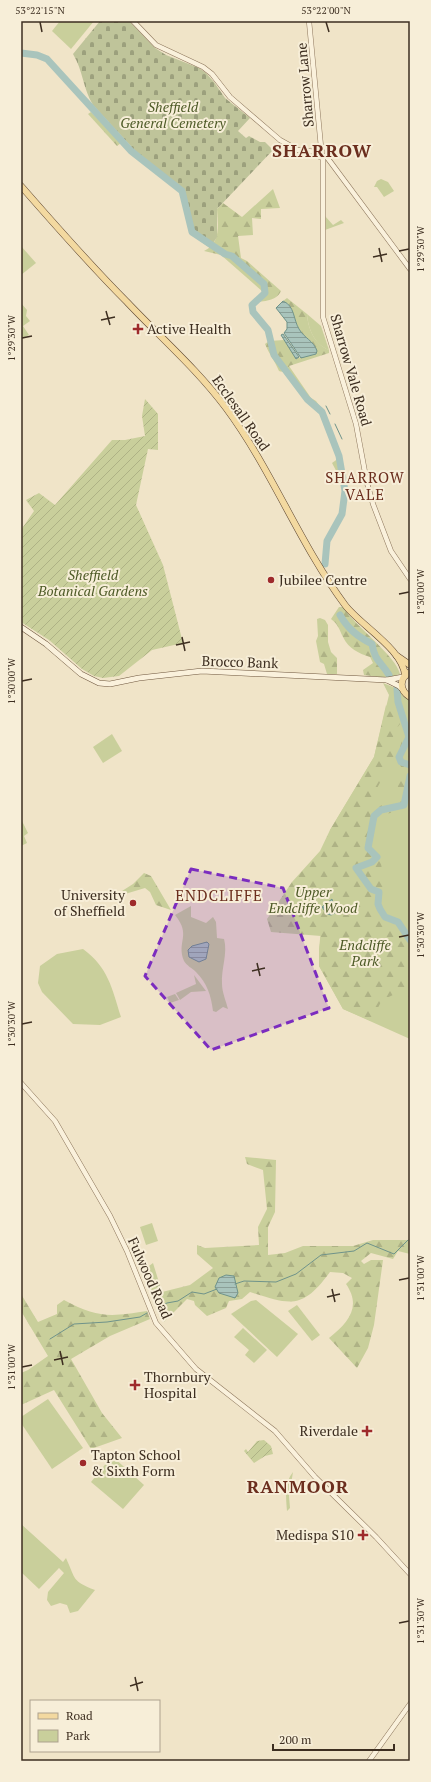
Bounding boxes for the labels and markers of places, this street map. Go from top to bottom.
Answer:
place label: Active Health [147,319,231,338]
marker: Active Health [132,323,144,335]
place label: Jubilee Centre [279,570,367,589]
marker: Jubilee Centre [266,575,276,585]
place label: University of Sheffield [54,885,126,920]
marker: University of Sheffield [128,898,138,908]
place label: Thornbury Hospital [144,1367,212,1402]
marker: Thornbury Hospital [129,1379,141,1391]
place label: Riverdale [300,1421,358,1440]
marker: Riverdale [361,1425,373,1437]
place label: Tapton School & Sixth Form [91,1445,181,1480]
marker: Tapton School & Sixth Form [78,1458,88,1468]
place label: Medispa S10 [276,1525,354,1544]
marker: Medispa S10 [357,1529,369,1541]

